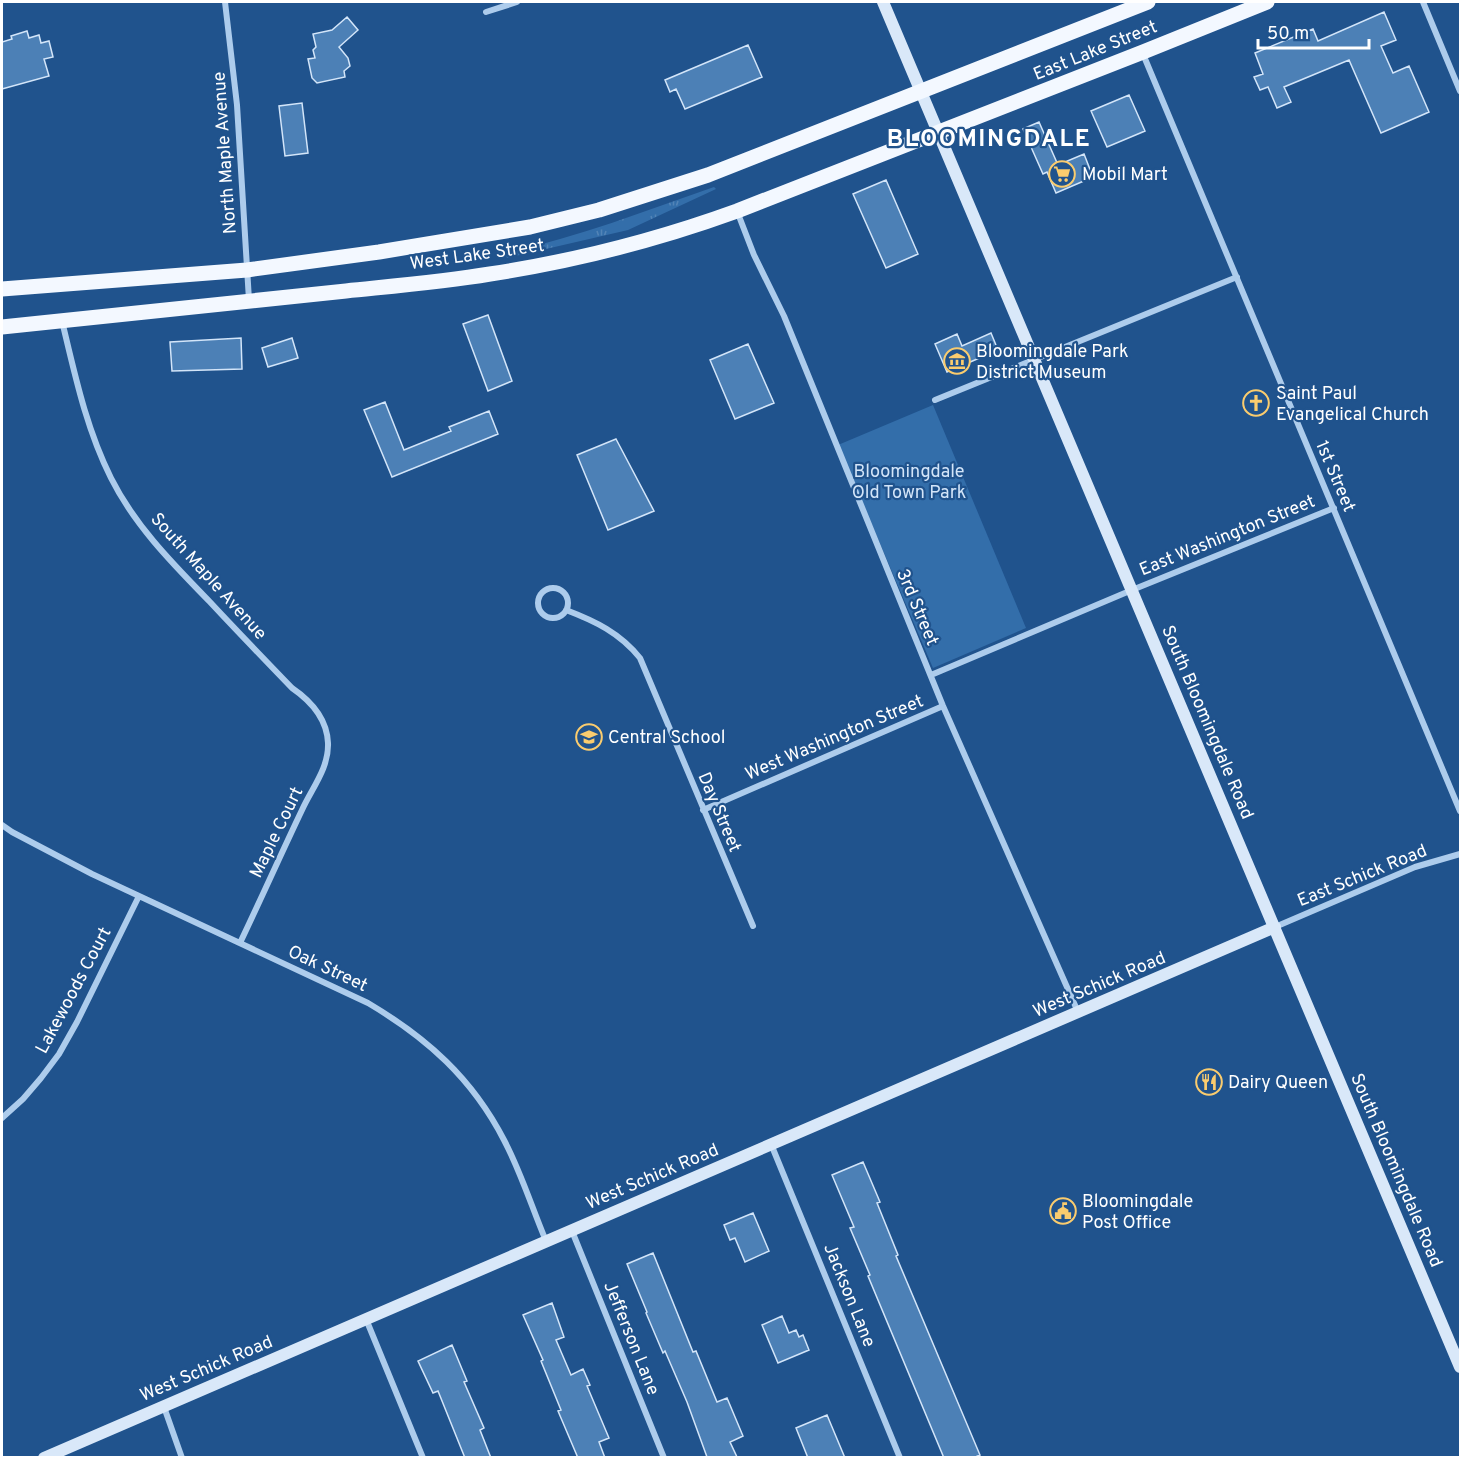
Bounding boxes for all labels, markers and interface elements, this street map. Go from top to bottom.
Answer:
scale bar [1258,12,1369,50]
street label: East Lake Street [1030,16,1161,87]
text: 50 m [1267,23,1309,46]
street label: North Maple Avenue [208,71,243,235]
district label: BLOOMINGDALE [887,125,1091,155]
supermarket icon: Mobil Mart [1047,159,1077,189]
place label: Mobil Mart [1082,164,1168,187]
street label: West Lake Street [408,235,546,276]
place label: Bloomingdale Park District Museum [976,341,1128,385]
museum icon: Bloomingdale Park District Museum [942,346,972,376]
place label: Saint Paul Evangelical Church [1276,383,1429,427]
church icon: Saint Paul Evangelical Church [1241,388,1271,418]
street label: 1st Street [1309,437,1360,516]
park label: Bloomingdale Old Town Park [852,461,966,505]
street label: East Washington Street [1136,491,1319,582]
street label: South Maple Avenue [145,509,271,645]
street label: 3rd Street [890,566,943,650]
street label: South Bloomingdale Road [1155,622,1258,823]
street label: West Washington Street [742,690,927,786]
school or university icon: Central School [574,722,604,752]
place label: Central School [608,727,726,750]
street label: Day Street [691,769,746,856]
street label: Maple Court [245,783,309,882]
street label: East Schick Road [1294,840,1431,913]
street label: Lakewoods Court [31,923,117,1058]
street label: Oak Street [284,941,371,998]
street label: West Schick Road [1030,947,1170,1024]
restaurant icon: Dairy Queen [1194,1067,1224,1097]
street label: South Bloomingdale Road [1344,1070,1447,1271]
place label: Dairy Queen [1228,1072,1328,1095]
street label: West Schick Road [583,1139,723,1216]
place label: Bloomingdale Post Office [1082,1191,1193,1235]
public building icon: Bloomingdale Post Office [1048,1196,1078,1226]
street label: Jackson Lane [817,1240,880,1351]
street label: Jefferson Lane [597,1278,664,1399]
street label: West Schick Road [137,1331,277,1408]

